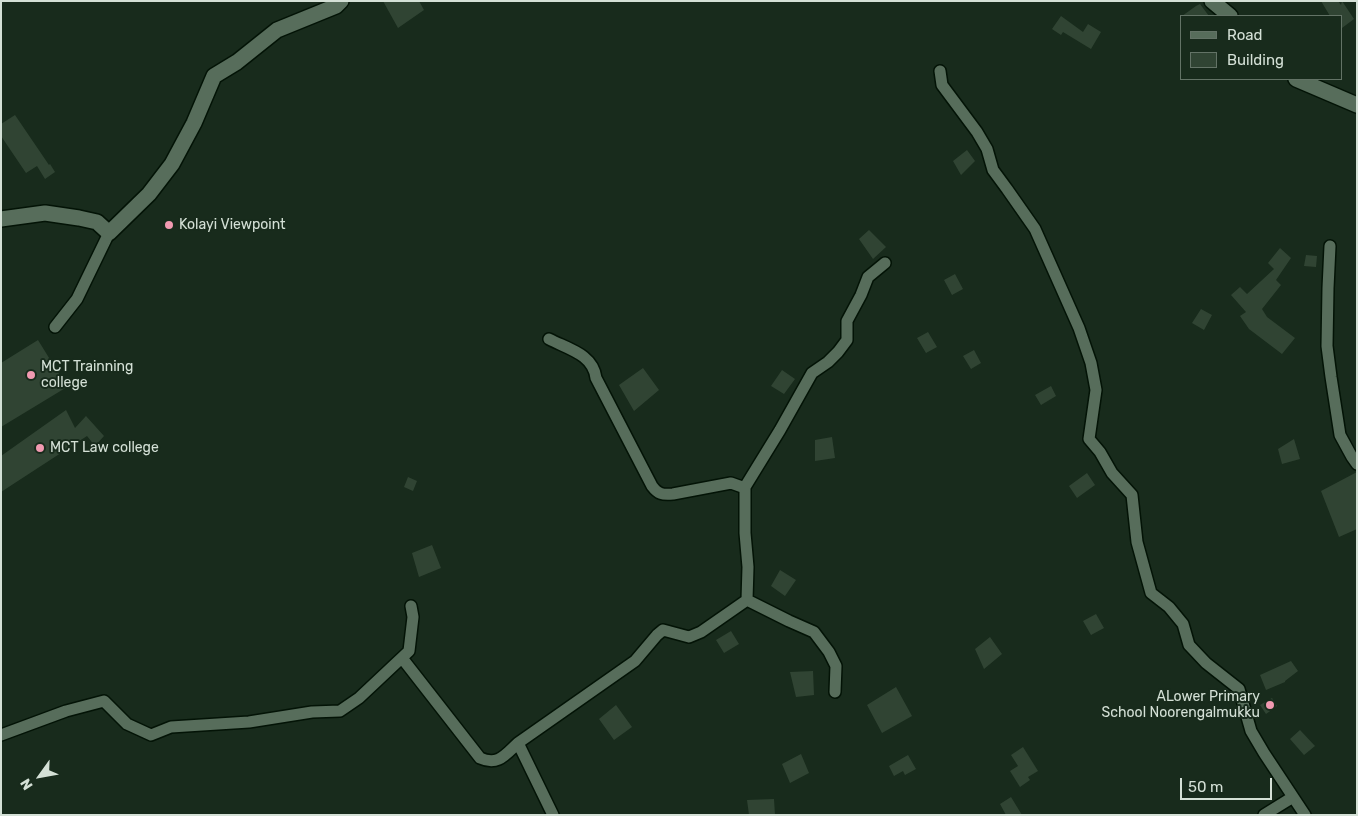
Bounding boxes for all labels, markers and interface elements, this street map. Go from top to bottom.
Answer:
legend [1180,15,1343,80]
text: Road [1227,26,1263,44]
text: Building [1227,51,1284,69]
place label: Kolayi Viewpoint [179,217,286,233]
marker: Kolayi Viewpoint [163,219,175,231]
place label: MCT Trainning college [41,359,133,392]
marker: MCT Trainning college [25,369,37,381]
place label: MCT Law college [50,440,159,456]
marker: MCT Law college [34,442,46,454]
place label: ALower Primary School Noorengalmukku [1102,689,1260,722]
marker: ALower Primary School Noorengalmukku [1264,699,1276,711]
north arrow [15,751,65,801]
scale bar [1183,768,1276,800]
text: N [17,775,37,793]
text: 50 m [1188,778,1223,796]

